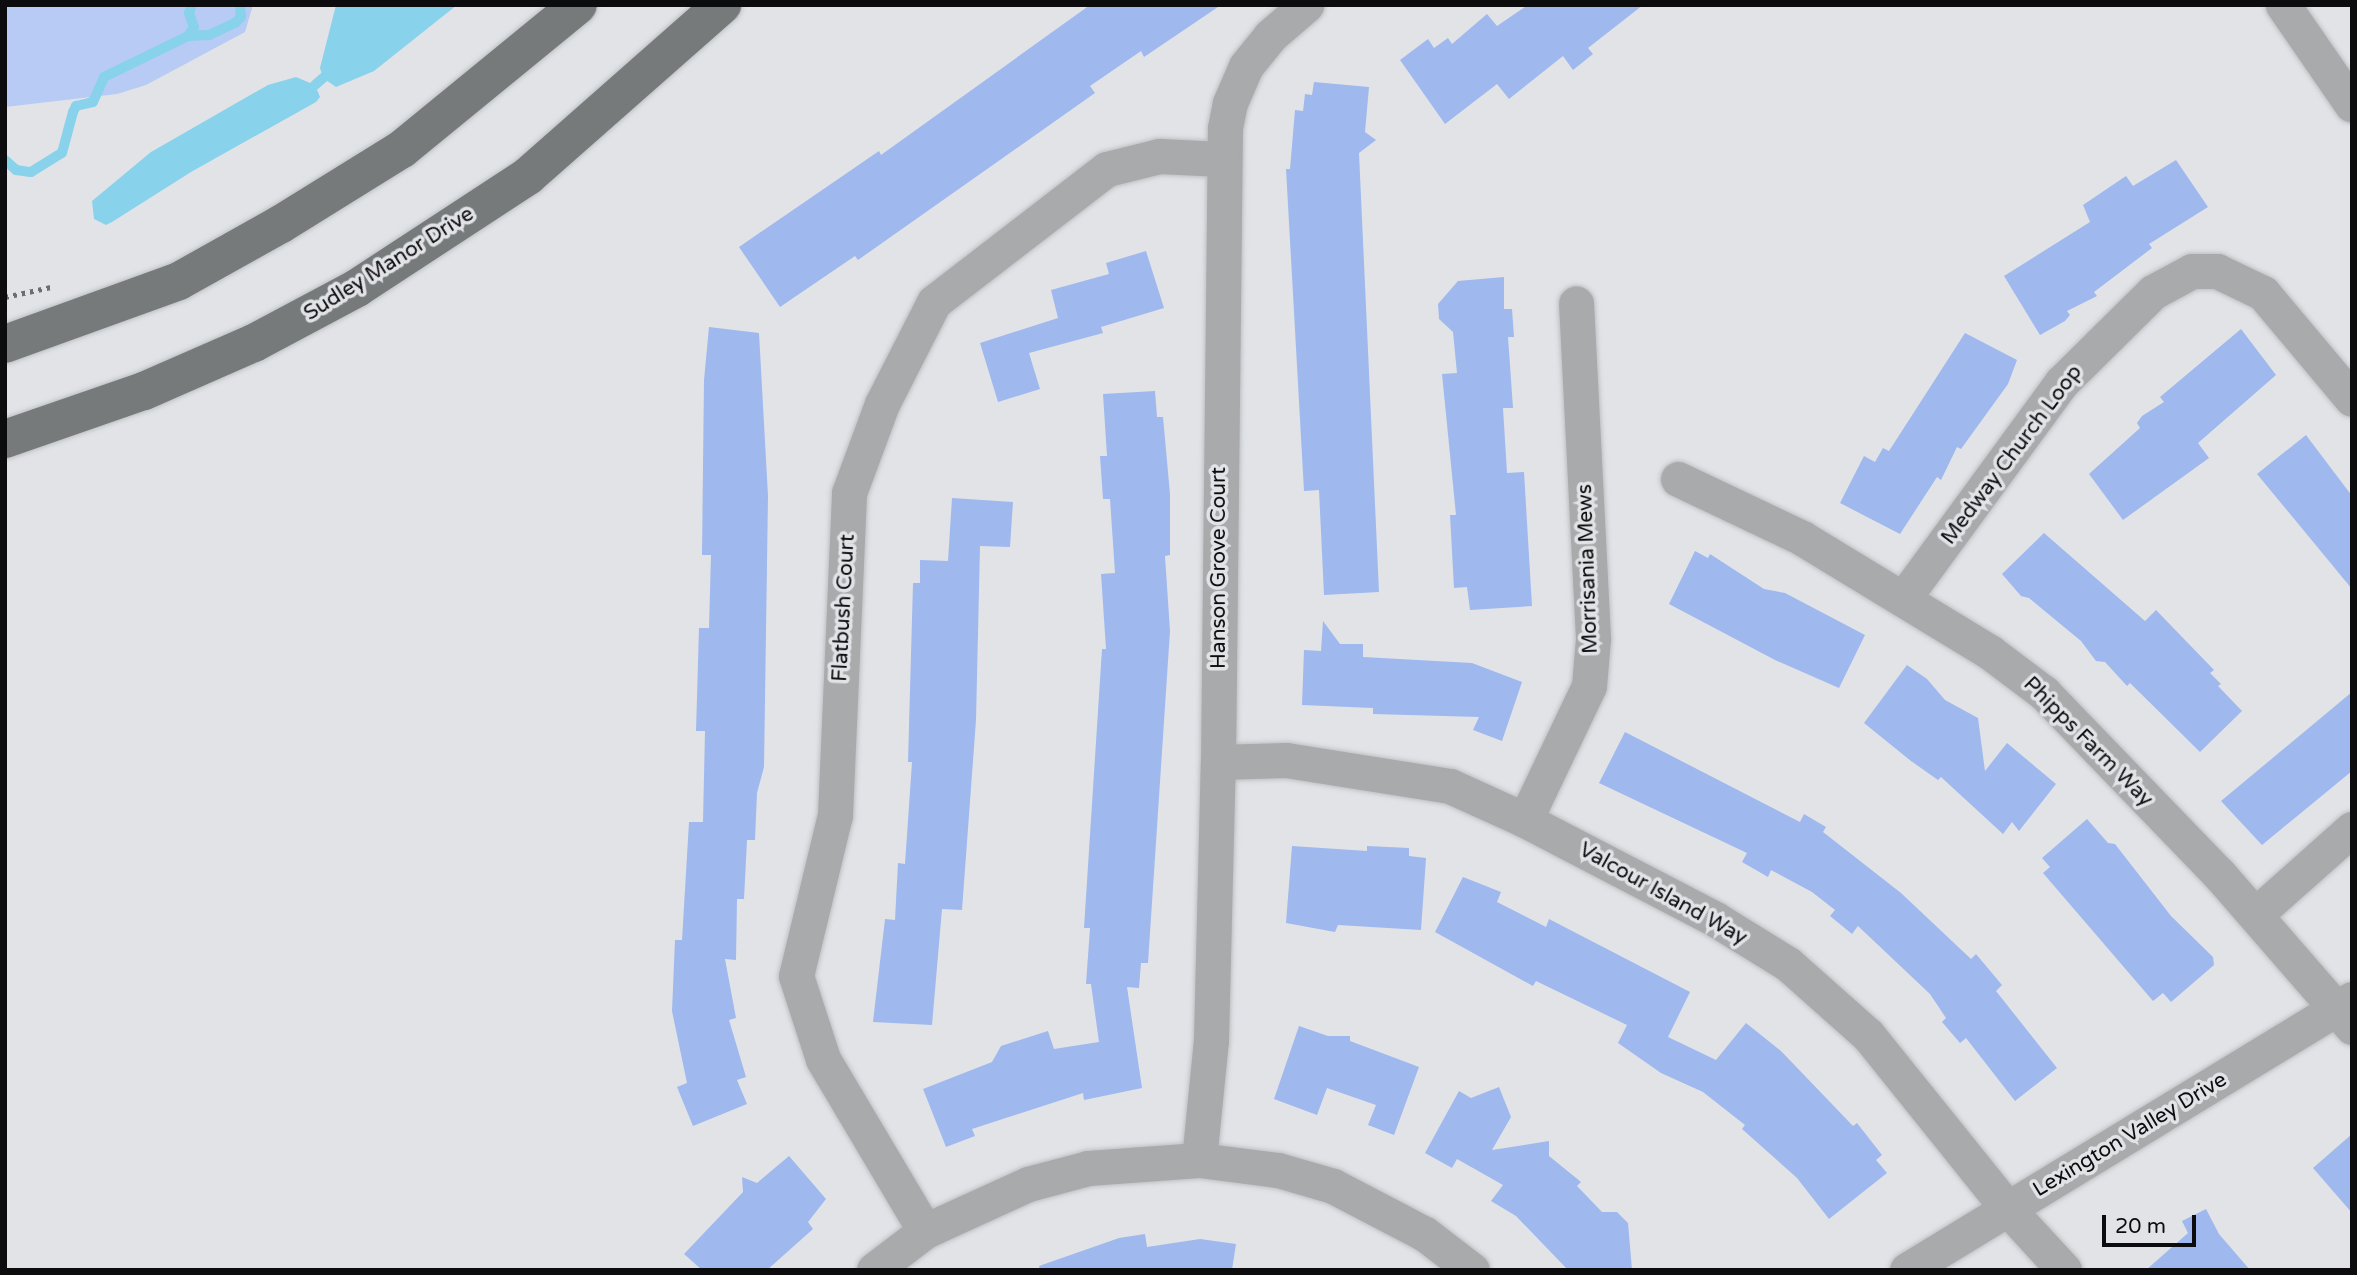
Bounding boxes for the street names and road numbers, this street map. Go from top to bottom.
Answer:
street label: Sudley Manor Drive [299,202,479,326]
street label: Medway Church Loop [1936,360,2088,550]
street label: Hanson Grove Court [1206,467,1232,669]
street label: Morrisania Mews [1572,484,1604,654]
street label: Flatbush Court [828,534,860,682]
street label: Phipps Farm Way [2018,672,2158,812]
street label: Valcour Island Way [1575,837,1751,951]
street label: Lexington Valley Drive [2029,1067,2231,1203]

